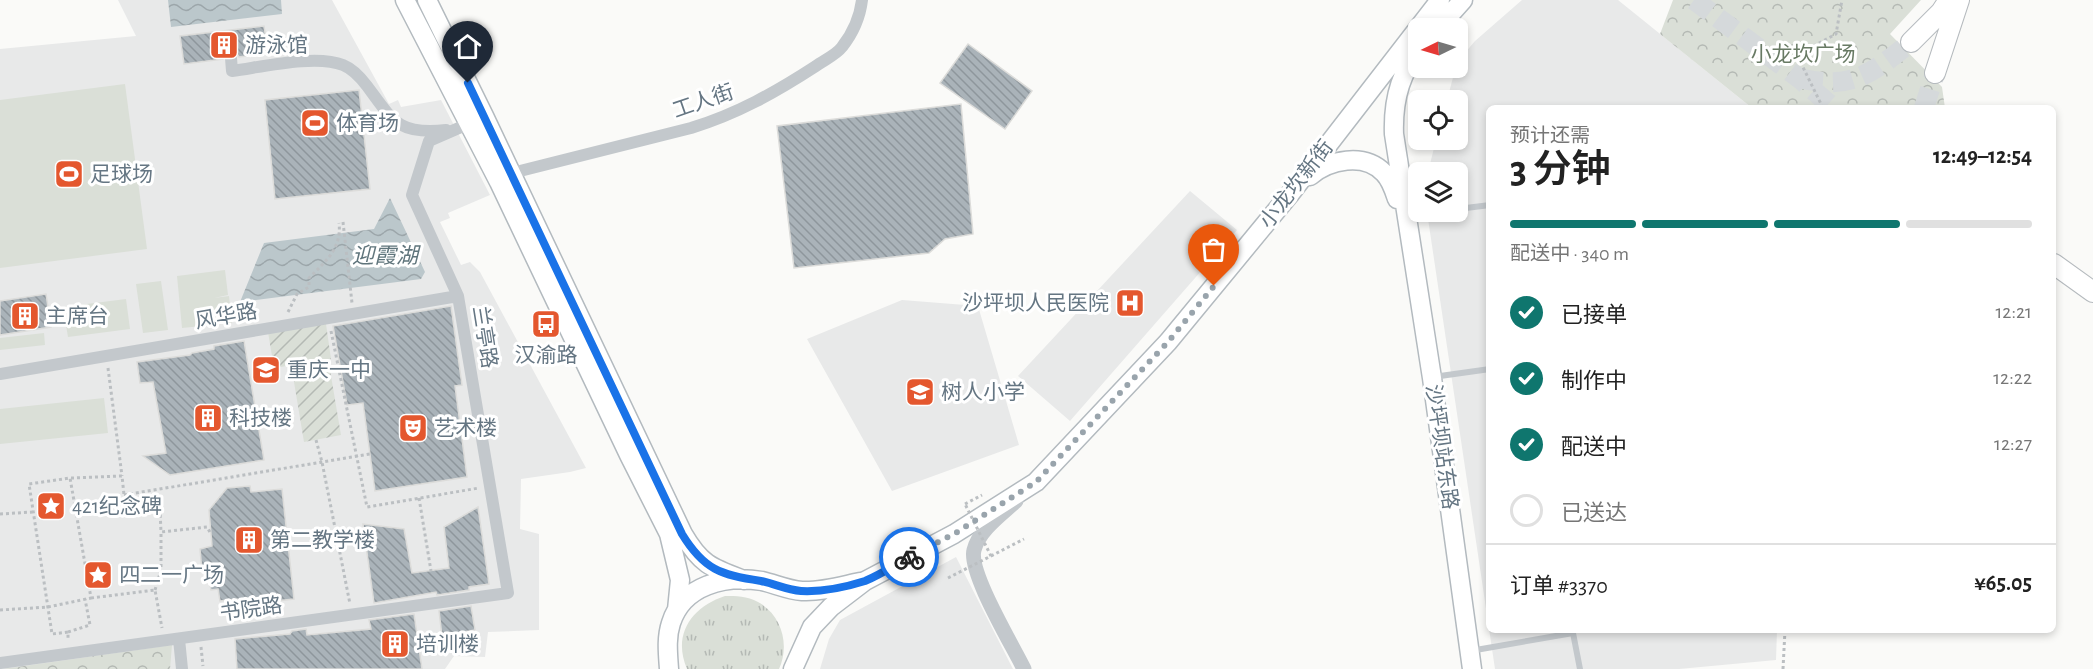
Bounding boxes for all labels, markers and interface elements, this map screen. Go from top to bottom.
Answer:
north arrow [1408,18,1468,78]
map controls [1408,18,1468,222]
pin [442,21,493,83]
building icon: 游泳馆 [208,29,240,61]
icon: home [451,30,484,63]
place label: 游泳馆 [245,34,308,56]
park label: 小龙坎广场 [1751,43,1856,65]
street label: 工人街 [670,80,736,122]
button: locate [1408,90,1468,150]
sports icon: 体育场 [299,107,331,139]
place label: 体育场 [336,112,399,134]
text: 预计还需 [1510,126,1590,146]
street label: 小龙坎新街 [1255,136,1337,232]
text: 12:49–12:54 [1933,145,2032,167]
text: 3 分钟 [1510,151,1611,190]
sports icon: 足球场 [53,158,85,190]
button: layers [1408,162,1468,222]
place label: 足球场 [90,163,153,185]
pin [1188,224,1239,286]
icon: bag [1197,233,1230,266]
water label: 迎霞湖 [352,244,421,267]
text: 配送中 · 340 m [1510,244,1629,264]
hospital icon: 沙坪坝人民医院 [1114,287,1146,319]
place label: 沙坪坝人民医院 [962,292,1109,314]
icon: check [1510,296,1543,329]
building icon: 主席台 [9,300,41,332]
street label: 风华路 [193,300,259,332]
text: 12:21 [1995,302,2032,322]
street label: 兰亭路 [469,304,501,370]
text: 已接单 [1561,304,1627,326]
place label: 主席台 [46,305,109,327]
bus stop icon: 汉渝路 [530,308,562,340]
place label: 汉渝路 [515,344,578,366]
school or university icon: 重庆一中 [250,354,282,386]
place label: 重庆一中 [287,359,371,381]
icon: check [1510,362,1543,395]
text: 12:22 [1993,368,2032,388]
text: 制作中 [1561,370,1627,392]
school or university icon: 树人小学 [904,376,936,408]
place label: 树人小学 [941,381,1025,403]
street label: 沙坪坝站东路 [1422,383,1462,511]
building icon: 科技楼 [192,402,224,434]
place label: 科技楼 [229,407,292,429]
theatre icon: 艺术楼 [397,412,429,444]
place label: 艺术楼 [434,417,497,439]
icon: check [1510,428,1543,461]
text: 12:27 [1994,434,2032,454]
text: 配送中 [1561,436,1627,458]
place icon: 421纪念碑 [35,490,67,522]
place label: 421纪念碑 [72,495,162,517]
text: 已送达 [1561,502,1627,524]
building icon: 第二教学楼 [233,524,265,556]
courier [879,527,939,587]
place label: 第二教学楼 [270,529,375,551]
icon: bike [893,541,926,574]
place icon: 四二一广场 [82,559,114,591]
place label: 四二一广场 [119,564,224,586]
text: ¥65.05 [1974,572,2032,594]
text: 订单 #3370 [1510,575,1608,597]
street label: 书院路 [218,594,284,624]
building icon: 培训楼 [379,628,411,660]
place label: 培训楼 [416,633,479,655]

